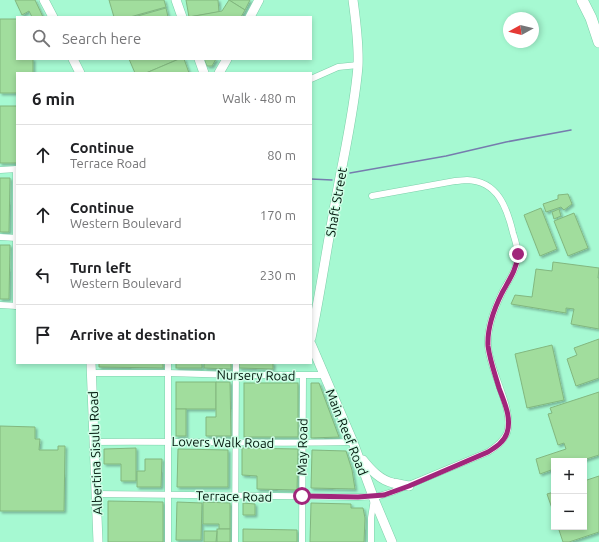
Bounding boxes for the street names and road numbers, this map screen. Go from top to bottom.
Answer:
street label: Shaft Street [323,166,349,238]
street label: Nursery Road [216,367,296,383]
street label: Main Reef Road [323,387,371,477]
street label: Albertina Sisulu Road [86,391,104,515]
street label: May Road [295,418,309,476]
street label: Lovers Walk Road [172,434,274,450]
street label: Terrace Road [196,488,272,504]

